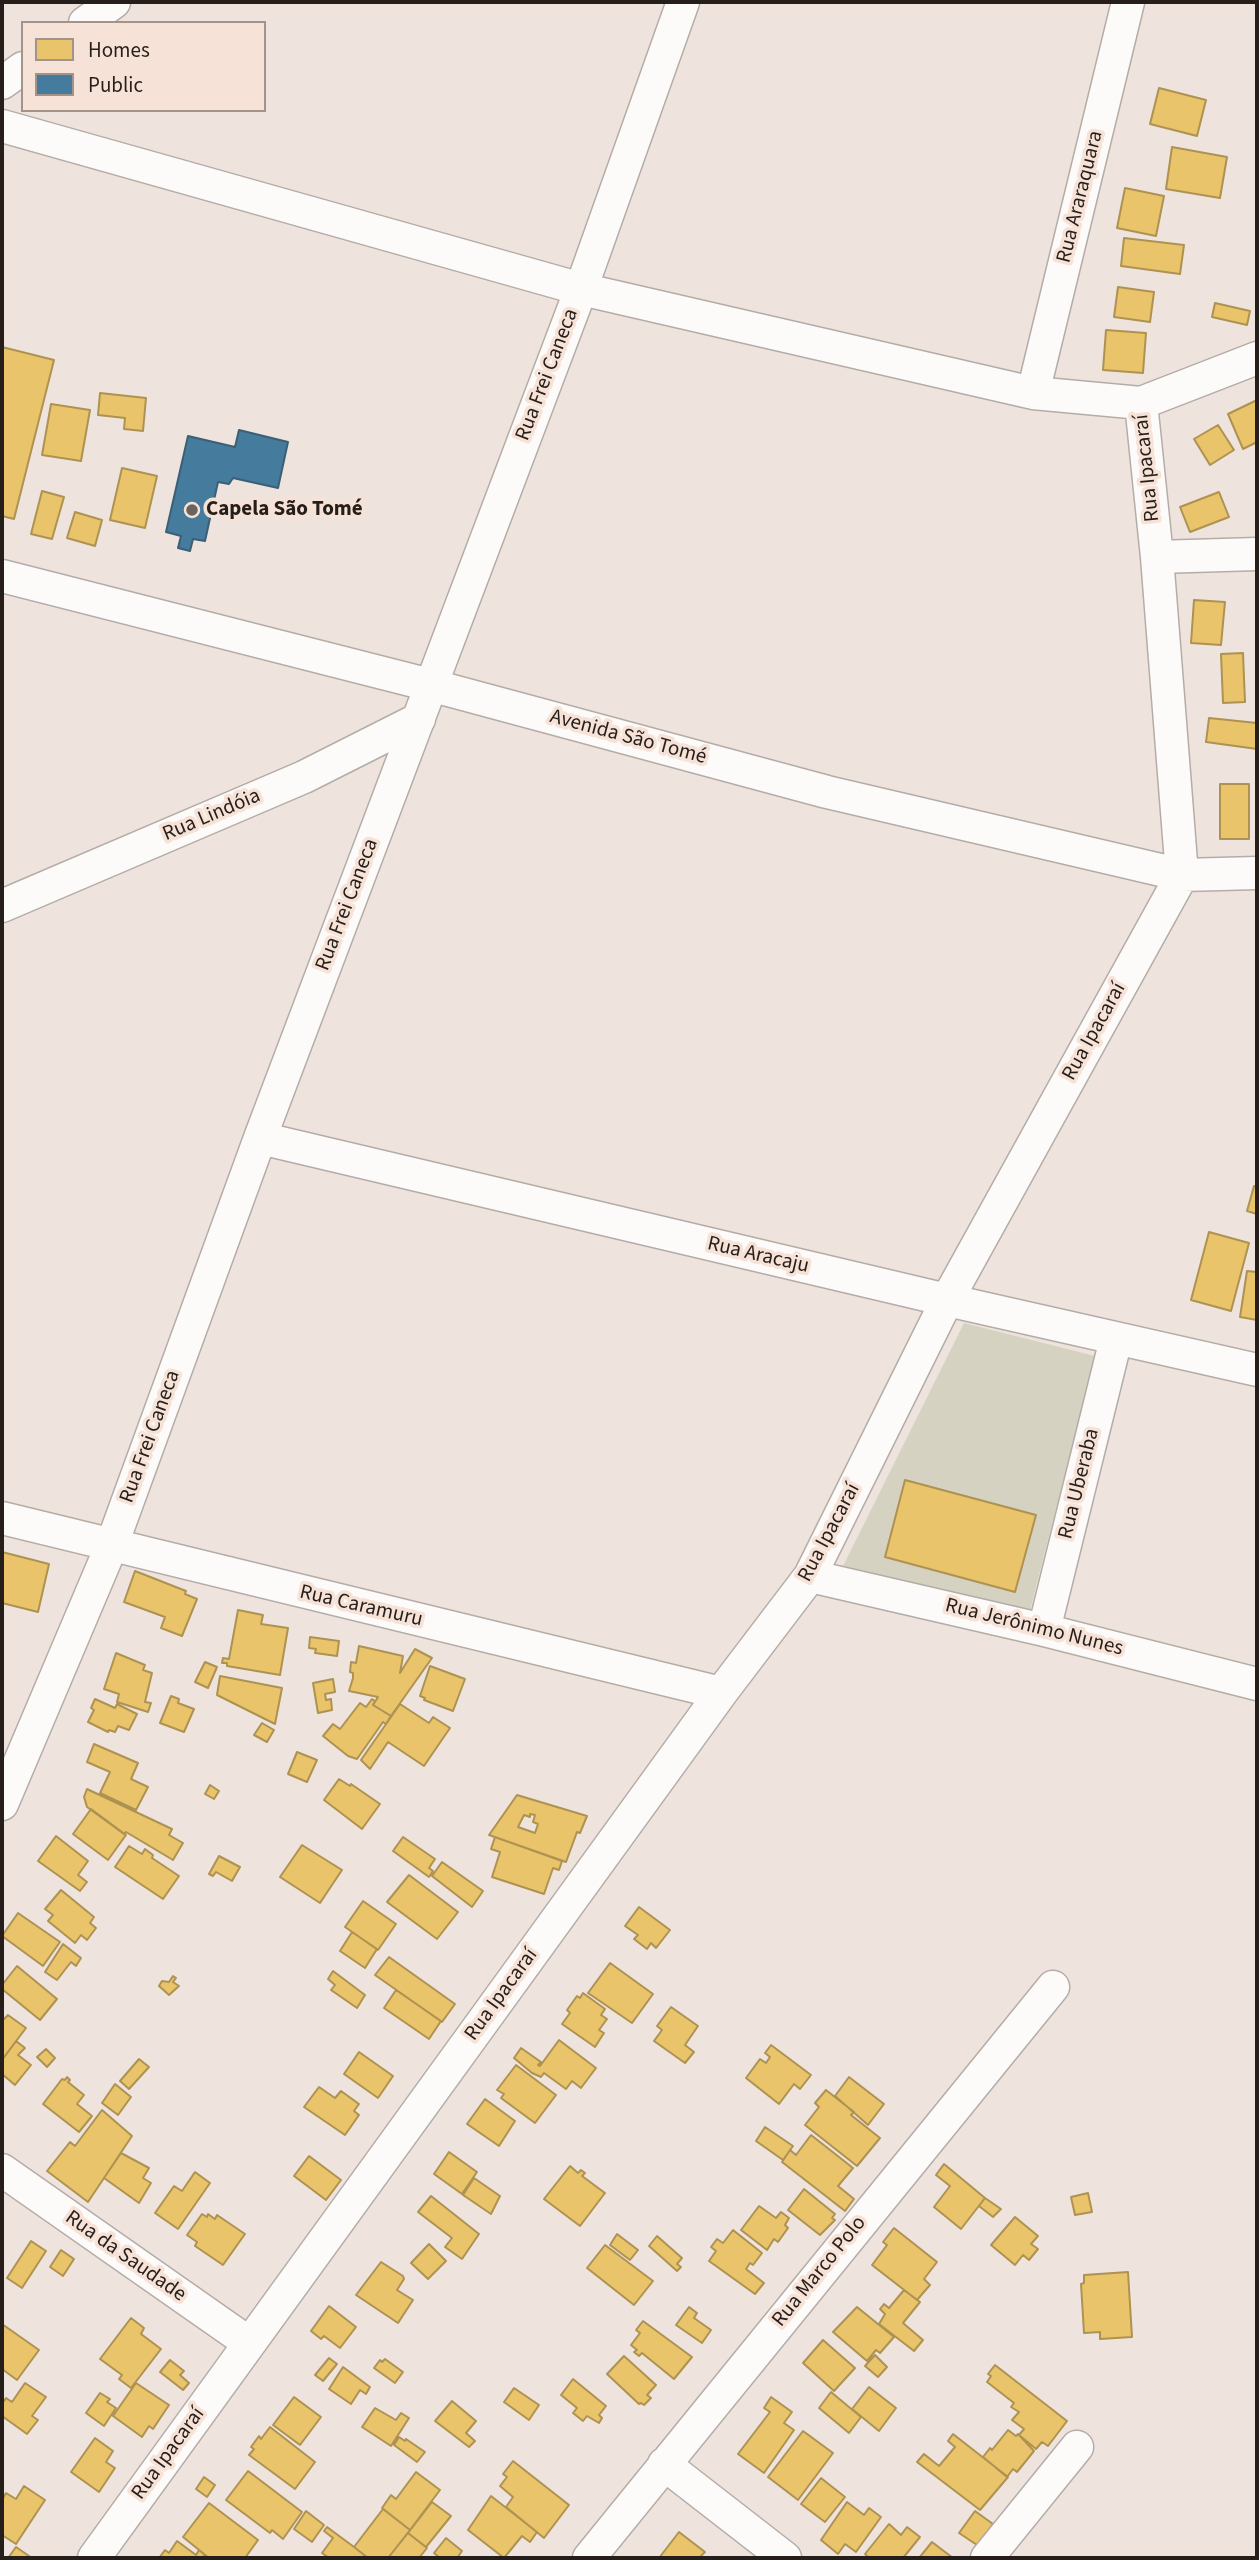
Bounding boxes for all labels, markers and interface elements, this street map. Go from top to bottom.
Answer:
legend [21,21,266,112]
text: Homes [88,35,150,65]
text: Public [88,70,143,100]
street label: Rua Araraquara [1052,128,1110,266]
street label: Rua Frei Caneca [511,305,585,445]
street label: Rua Ipacaraí [1130,413,1166,523]
place label: Capela São Tomé [206,497,363,523]
marker: Capela São Tomé [184,502,200,518]
street label: Avenida São Tomé [547,705,709,771]
street label: Rua Lindóia [159,784,265,848]
street label: Rua Frei Caneca [311,835,385,975]
street label: Rua Ipacaraí [1058,979,1132,1085]
street label: Rua Aracaju [705,1232,811,1280]
street label: Rua Frei Caneca [115,1367,187,1507]
street label: Rua Uberaba [1054,1426,1106,1542]
street label: Rua Ipacaraí [793,1479,867,1587]
street label: Rua Caramuru [297,1581,425,1633]
street label: Rua Jerônimo Nunes [942,1594,1126,1662]
street label: Rua Ipacaraí [460,1944,544,2046]
street label: Rua da Saudade [60,2206,190,2308]
street label: Rua Marco Polo [768,2211,872,2333]
street label: Rua Ipacaraí [127,2403,211,2505]

